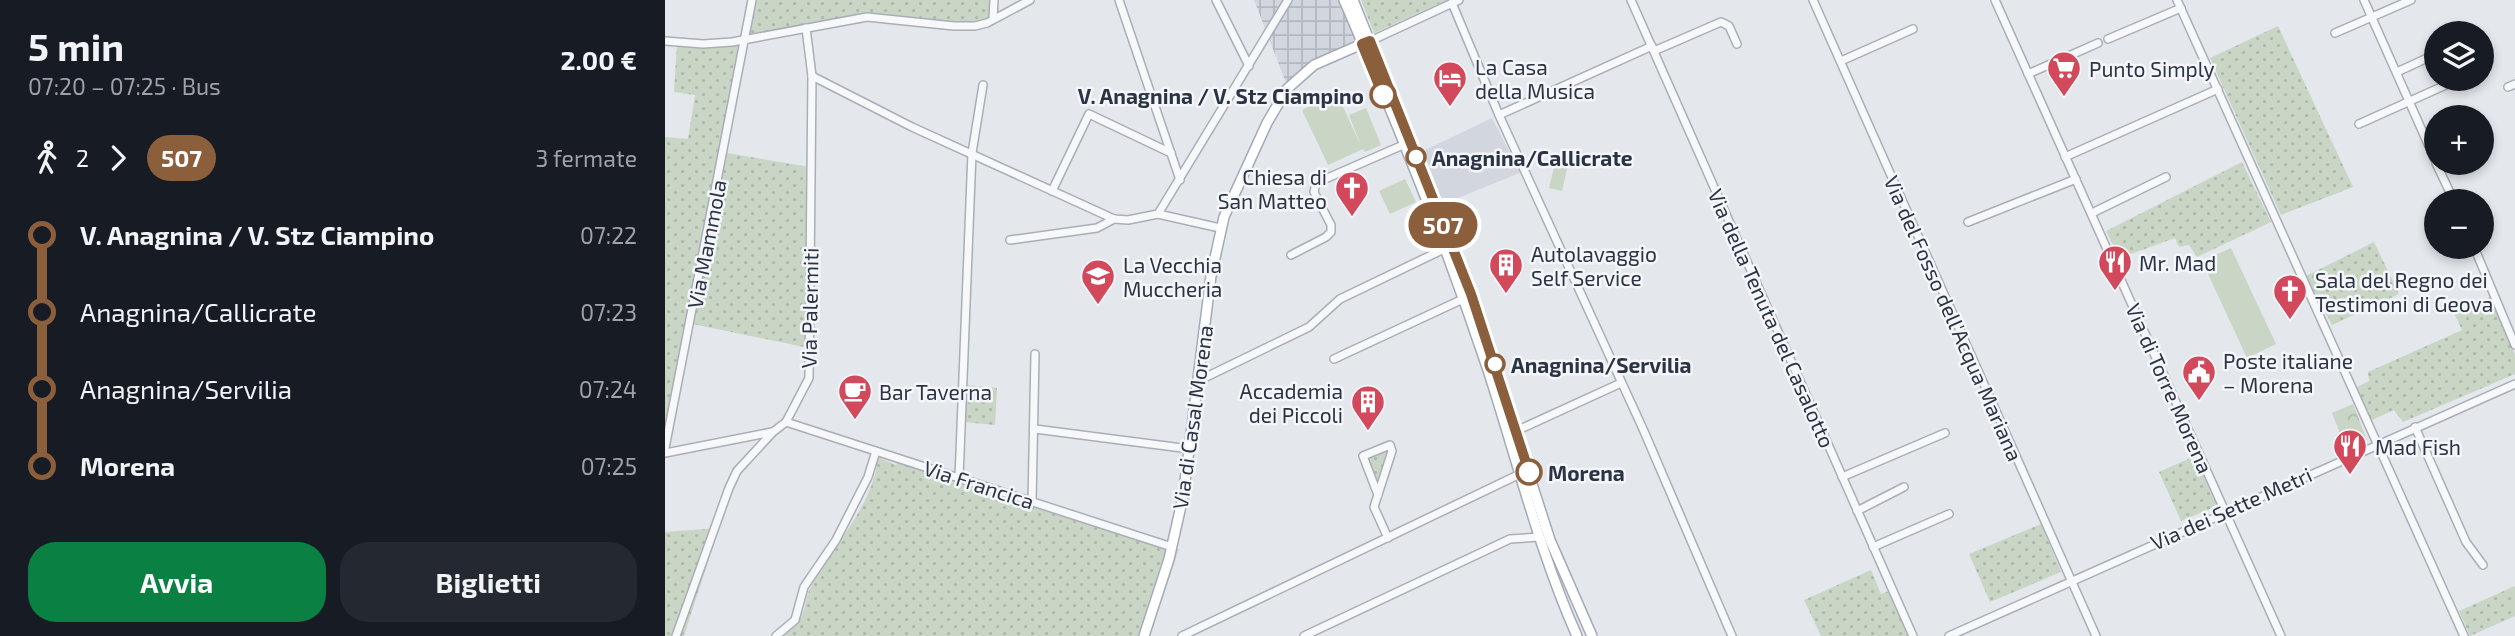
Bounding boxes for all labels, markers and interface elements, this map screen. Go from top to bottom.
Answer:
map controls [2424,21,2494,259]
button: layers [2424,21,2494,91]
text: 5 min [28,23,124,69]
text: 2.00 € [560,44,637,75]
supermarket icon: Punto Simply [2045,49,2083,98]
place label: La Casa della Musica [1475,54,1595,103]
place label: Punto Simply [2089,56,2215,81]
hotel icon: La Casa della Musica [1431,59,1469,108]
text: 07:20 – 07:25 · Bus [28,72,221,100]
marker: V. Anagnina / V. Stz Ciampino [1370,82,1396,108]
place label: V. Anagnina / V. Stz Ciampino [1078,83,1364,108]
button: + [2424,105,2494,175]
icon: walk [28,139,66,177]
icon: forward [99,139,137,177]
text: 507 [161,143,202,172]
text: 2 [76,144,89,172]
text: 3 fermate [535,144,637,172]
place label: Anagnina/Callicrate [1432,145,1633,170]
marker: Anagnina/Callicrate [1406,147,1426,167]
place label: Chiesa di San Matteo [1218,164,1327,213]
church icon: Chiesa di San Matteo [1333,169,1371,218]
street label: Via del Fosso dell'Acqua Mariana [1880,171,2028,465]
street label: Via Mammola [681,177,731,311]
street label: Via della Tenuta del Casalotto [1703,185,1841,451]
button: − [2424,189,2494,259]
line badge: 507 [1403,202,1483,248]
text: 507 [1422,210,1464,239]
text: V. Anagnina / V. Stz Ciampino [80,219,434,250]
text: 07:22 [580,221,637,249]
place label: Autolavaggio Self Service [1531,241,1657,290]
restaurant icon: Mr. Mad [2096,243,2134,292]
building icon: Autolavaggio Self Service [1487,246,1525,295]
street label: Via Palermiti [795,247,823,369]
place label: Mr. Mad [2139,250,2216,275]
place label: La Vecchia Muccheria [1123,252,1222,301]
school or university icon: La Vecchia Muccheria [1079,257,1117,306]
place label: Sala del Regno dei Testimoni di Geova [2315,267,2493,316]
church icon: Sala del Regno dei Testimoni di Geova [2271,272,2309,321]
text: Anagnina/Callicrate [80,296,316,327]
text: 07:23 [580,298,637,326]
street label: Via di Torre Morena [2121,299,2219,477]
street label: Via di Casal Morena [1167,323,1217,511]
place label: Poste italiane – Morena [2223,348,2353,397]
place label: Anagnina/Servilia [1511,352,1692,377]
public building icon: Poste italiane – Morena [2180,353,2218,402]
marker: Anagnina/Servilia [1485,354,1505,374]
cafe icon: Bar Taverna [836,372,874,421]
text: Anagnina/Servilia [80,373,292,404]
text: 07:24 [579,375,637,403]
place label: Accademia dei Piccoli [1240,378,1343,427]
place label: Bar Taverna [879,379,992,404]
building icon: Accademia dei Piccoli [1349,383,1387,432]
restaurant icon: Mad Fish [2331,427,2369,476]
place label: Mad Fish [2375,434,2461,459]
text: Morena [80,450,175,481]
text: 07:25 [581,452,637,480]
street label: Via Francica [921,454,1037,514]
marker: Morena [1516,459,1542,485]
place label: Morena [1548,460,1625,485]
street label: Via dei Sette Metri [2147,461,2315,555]
button: Avvia [28,542,326,622]
button: Biglietti [340,542,637,622]

